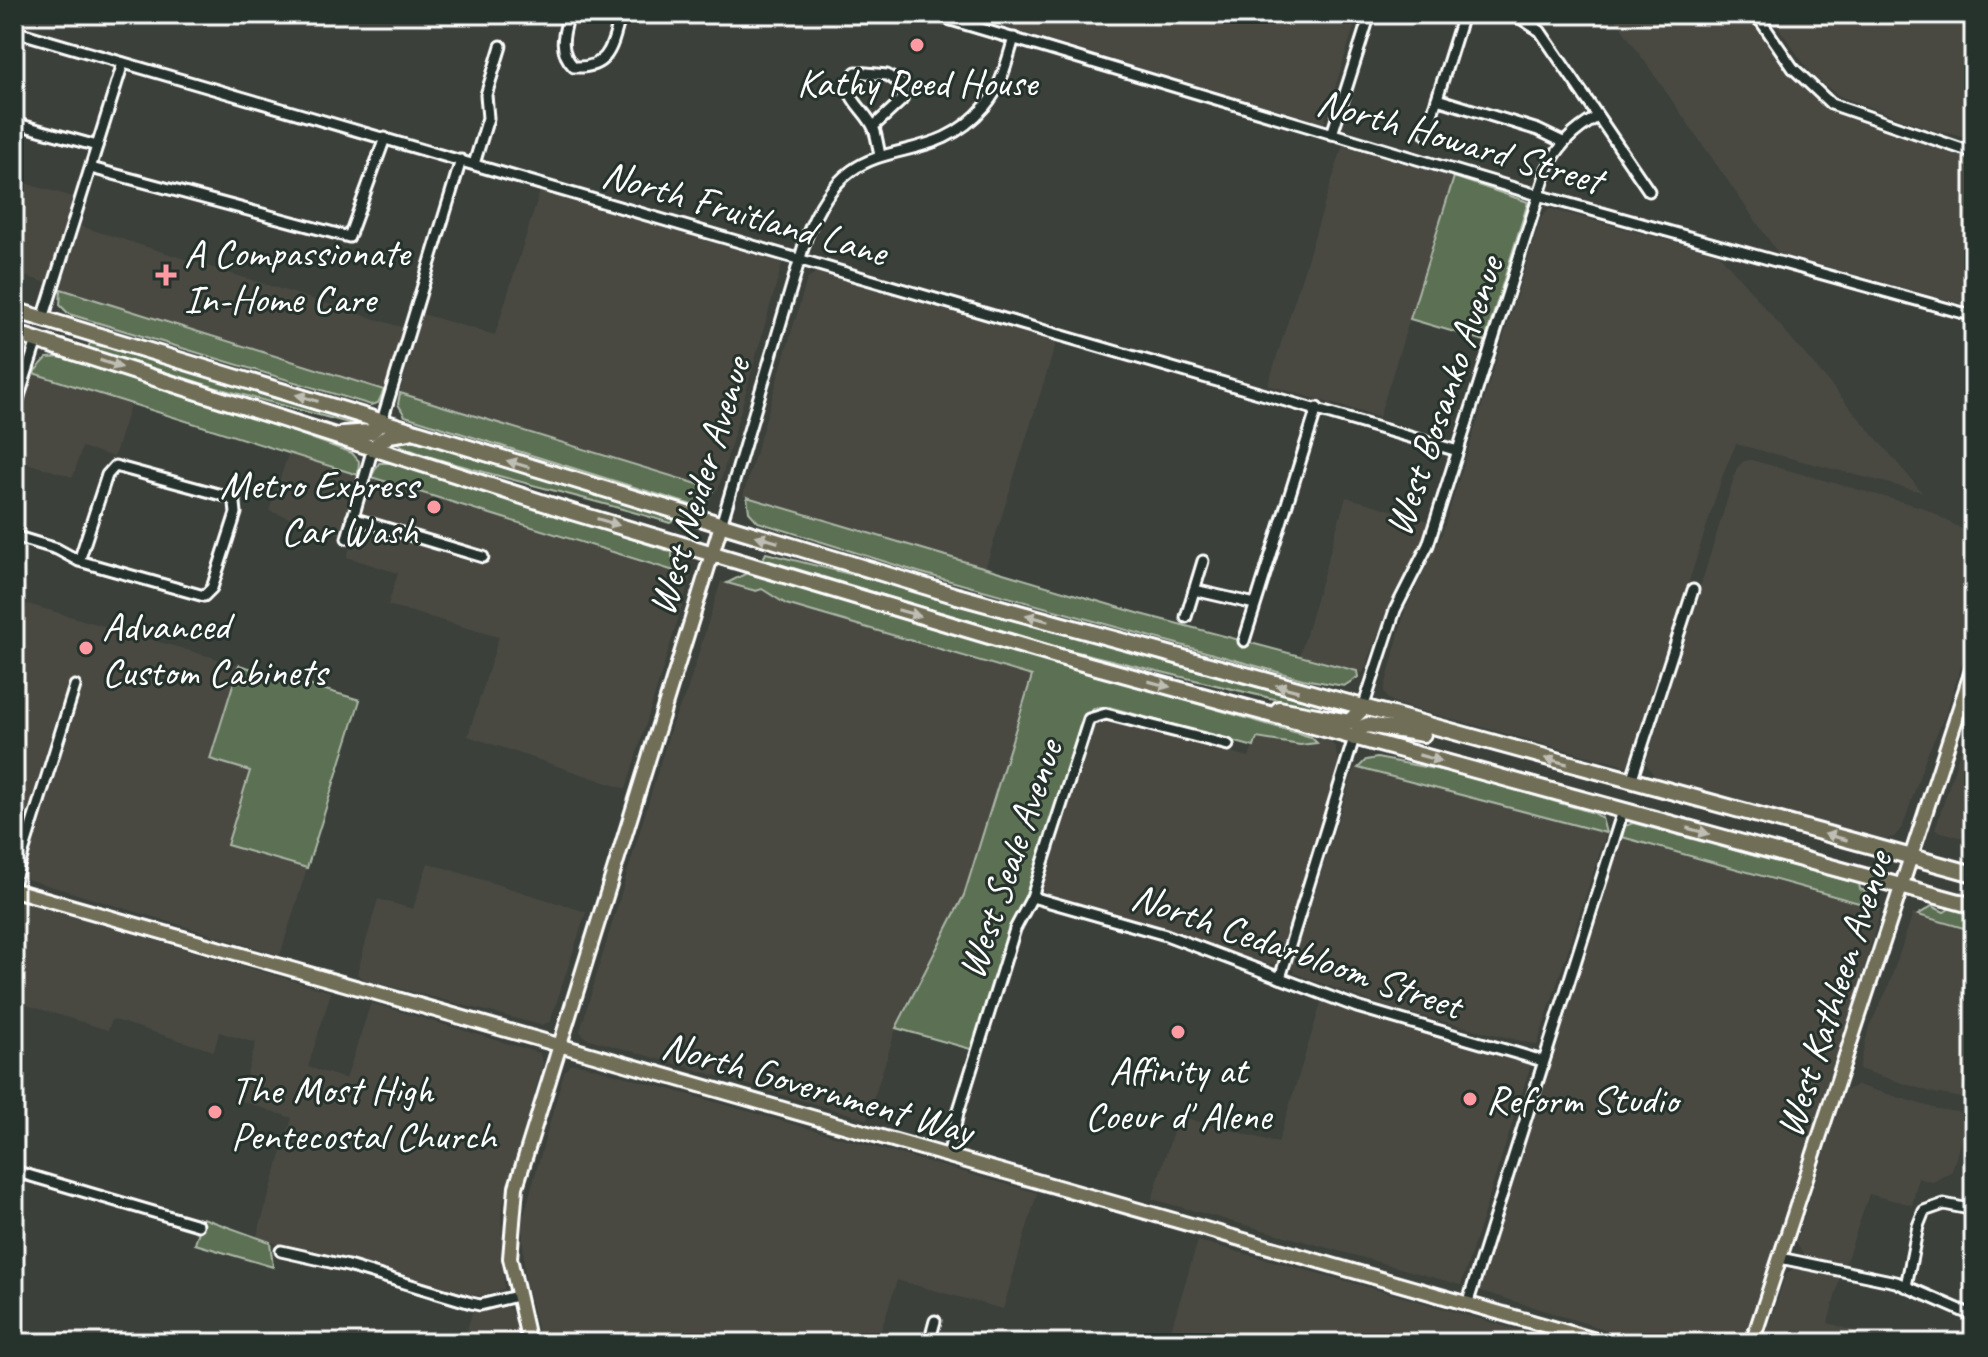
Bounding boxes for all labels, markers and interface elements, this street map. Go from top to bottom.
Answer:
marker: Kathy Reed House [908,36,926,54]
place label: Kathy Reed House [797,58,1040,108]
street label: North Howard Street [1311,76,1614,207]
street label: North Fruitland Lane [597,148,896,278]
place label: A Compassionate In-Home Care [184,228,412,324]
street label: West Bosanko Avenue [1373,247,1516,542]
marker: A Compassionate In-Home Care [155,264,177,286]
street label: West Neider Avenue [636,349,763,621]
one-way arrow [99,358,123,371]
one-way arrow [295,391,319,404]
one-way arrow [506,457,530,470]
place label: Metro Express Car Wash [220,460,421,556]
marker: Metro Express Car Wash [425,498,443,516]
one-way arrow [596,516,620,529]
one-way arrow [755,532,779,545]
place label: Advanced Custom Cabinets [102,601,330,697]
one-way arrow [897,607,921,620]
one-way arrow [1024,612,1049,624]
marker: Advanced Custom Cabinets [77,639,95,657]
one-way arrow [1147,678,1171,691]
one-way arrow [1275,681,1299,694]
street label: West Seale Avenue [946,731,1075,985]
one-way arrow [1418,752,1442,765]
one-way arrow [1543,754,1568,766]
one-way arrow [1686,826,1711,838]
one-way arrow [1824,830,1848,843]
street label: West Kathleen Avenue [1764,842,1905,1144]
street label: North Cedarbloom Street [1125,871,1472,1032]
street label: North Government Way [657,1020,982,1157]
marker: Affinity at Coeur d' Alene [1169,1023,1187,1041]
place label: Affinity at Coeur d' Alene [1085,1045,1274,1141]
place label: The Most High Pentecostal Church [231,1065,498,1161]
place label: Reform Studio [1486,1075,1682,1125]
marker: Reform Studio [1461,1090,1479,1108]
marker: The Most High Pentecostal Church [206,1103,224,1121]

